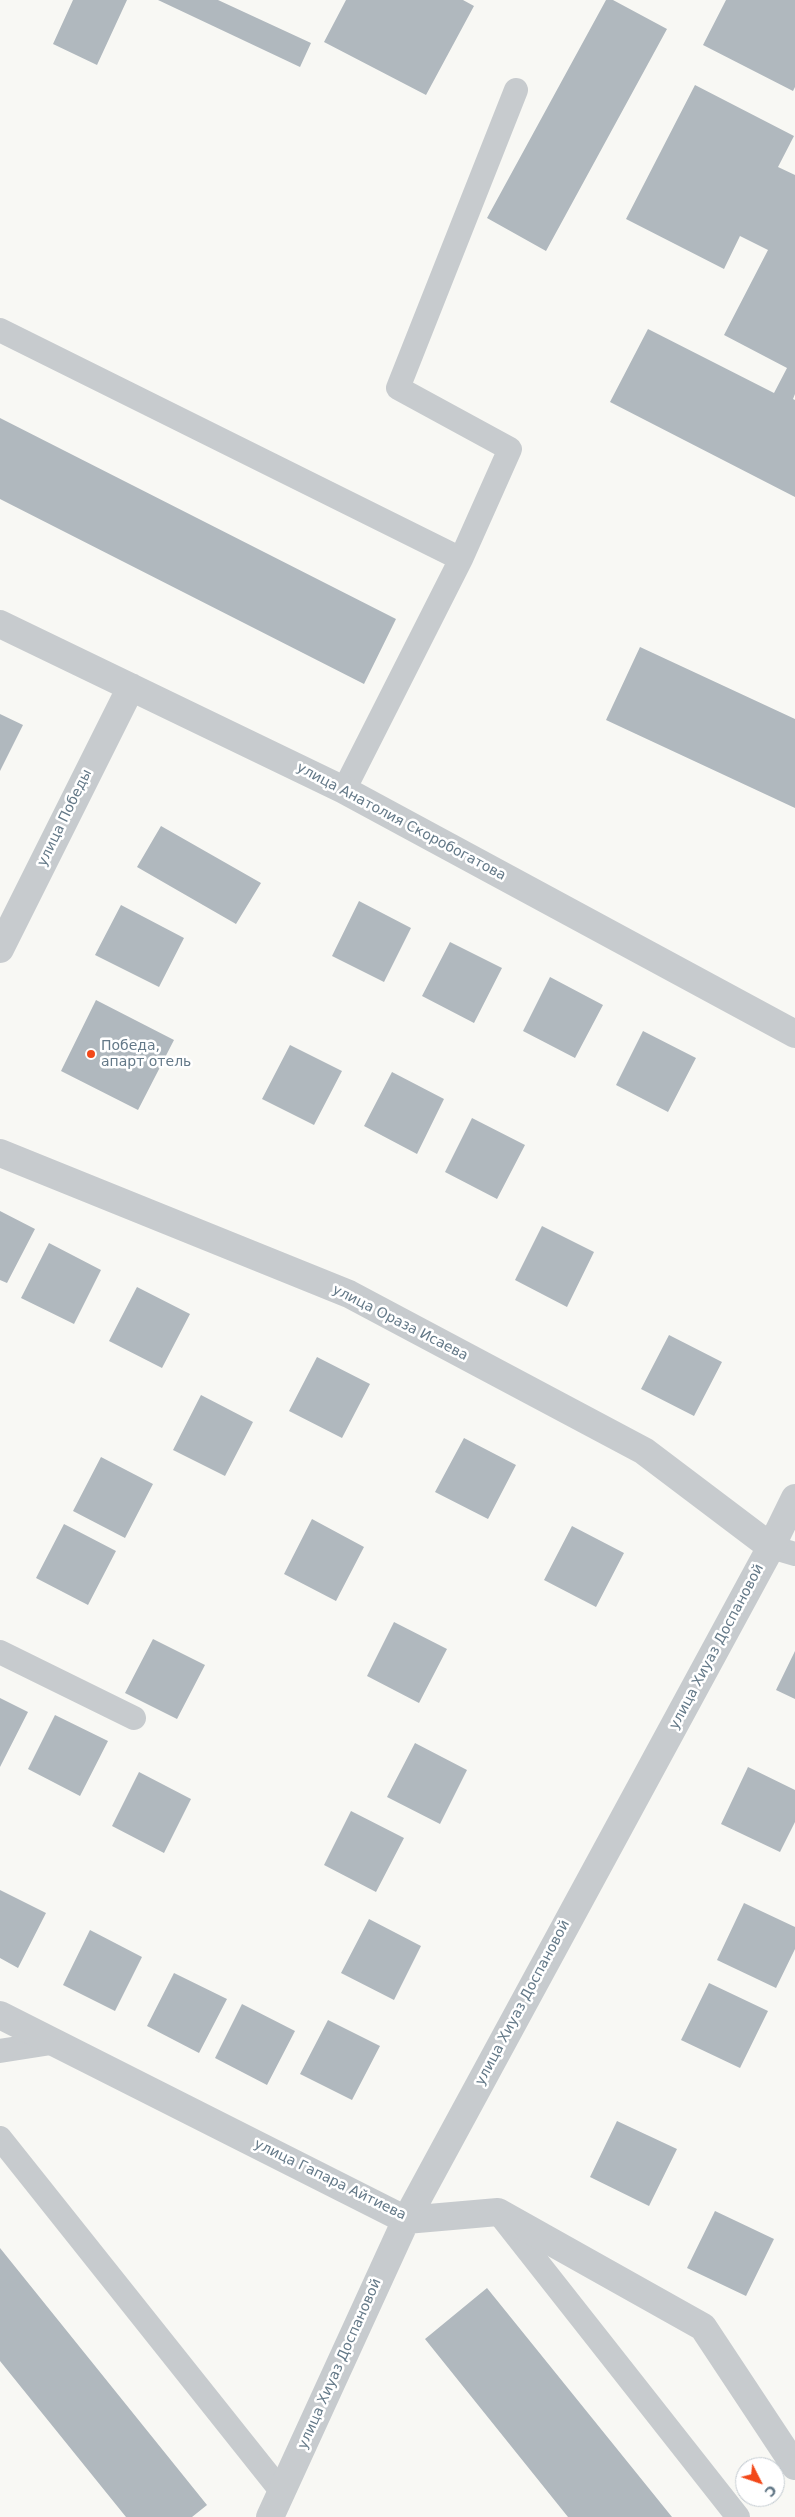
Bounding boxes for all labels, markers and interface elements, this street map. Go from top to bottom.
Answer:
street label: улица Анатолия Скоробогатова [293,759,509,885]
street label: улица Победы [34,767,96,869]
place label: Победа, апарт отель [101,1038,191,1070]
marker: Победа, апарт отель [85,1048,97,1060]
street label: улица Ораза Исаева [329,1281,471,1365]
street label: улица Хиуаз Доспановой [666,1561,768,1733]
street label: улица Хиуаз Доспановой [472,1917,574,2089]
street label: улица Гапара Айтиева [251,2136,409,2224]
street label: улица Хиуаз Доспановой [295,2276,385,2452]
north arrow [735,2457,785,2507]
text: С [761,2482,780,2500]

